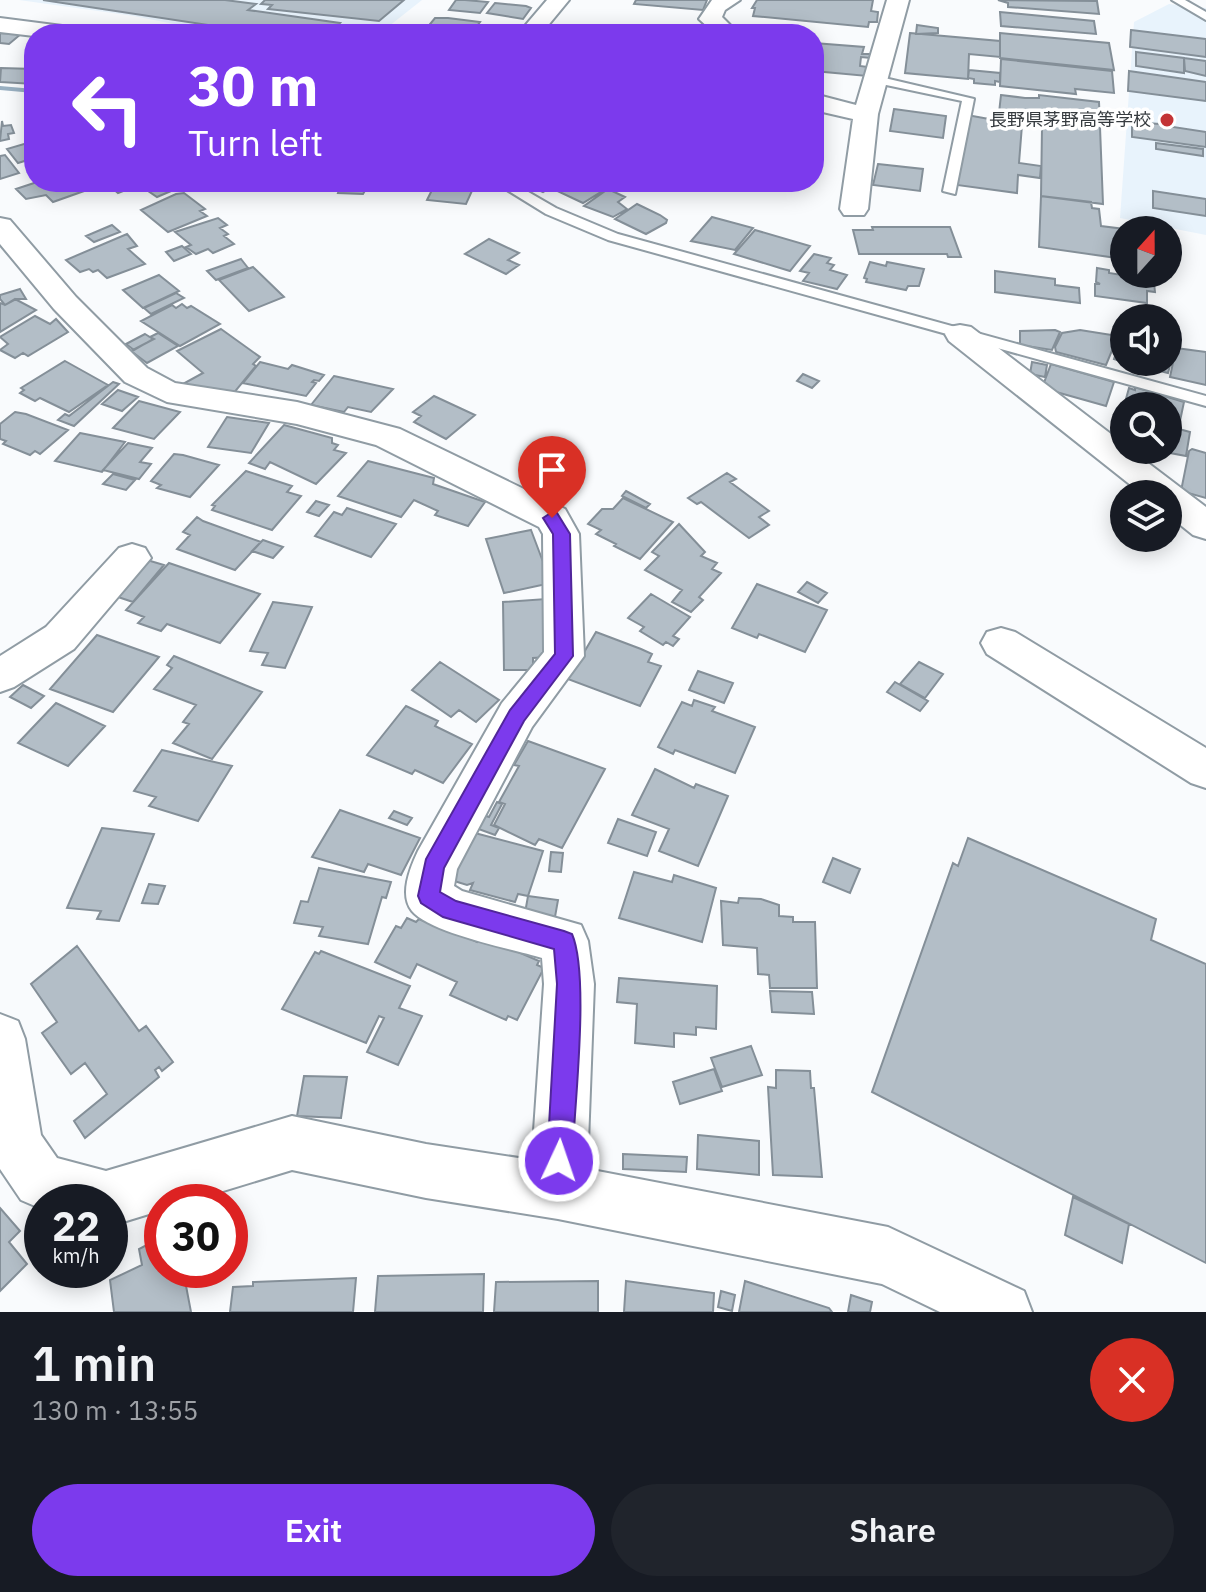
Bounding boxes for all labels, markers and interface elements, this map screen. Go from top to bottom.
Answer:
text: 30 m [188,49,318,121]
icon: left [56,56,160,160]
place label: 長野県茅野高等学校 [989,108,1151,131]
marker: 長野県茅野高等学校 [1158,111,1176,129]
text: Turn left [188,119,323,166]
north arrow [1110,216,1182,288]
map controls [1110,216,1182,552]
button: sound [1110,304,1182,376]
button: search [1110,392,1182,464]
pin [518,436,586,518]
icon: arrive [530,448,574,492]
button: layers [1110,480,1182,552]
position arrow [517,1119,601,1203]
speed limit sign: 30 [144,1184,248,1288]
text: 22 [52,1200,100,1252]
text: km/h [52,1242,100,1269]
text: 1 min [32,1332,156,1394]
button: close [1090,1338,1174,1422]
text: 130 m · 13:55 [32,1393,198,1427]
button: Exit [32,1484,595,1576]
button: Share [611,1484,1174,1576]

